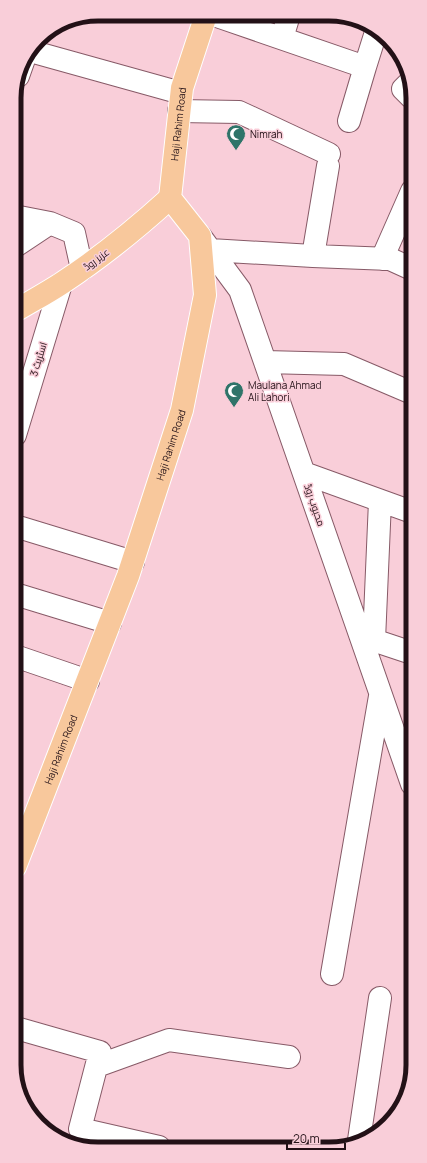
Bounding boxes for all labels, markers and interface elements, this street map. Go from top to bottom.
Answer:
street label: Haji Rahim Road [167,87,189,161]
mosque icon: Nimrah [225,123,247,151]
place label: Nimrah [250,127,283,141]
street label: عزیز روڈ [80,244,112,273]
street label: اسٹریٹ 3 [26,340,50,378]
place label: Maulana Ahmad Ali Lahori [248,378,322,404]
mosque icon: Maulana Ahmad Ali Lahori [223,380,245,408]
street label: Haji Rahim Road [153,408,189,482]
street label: محبوب روڈ [301,482,329,528]
street label: Haji Rahim Road [41,713,80,786]
scale bar [287,1125,345,1151]
text: 20 m [293,1130,320,1147]

